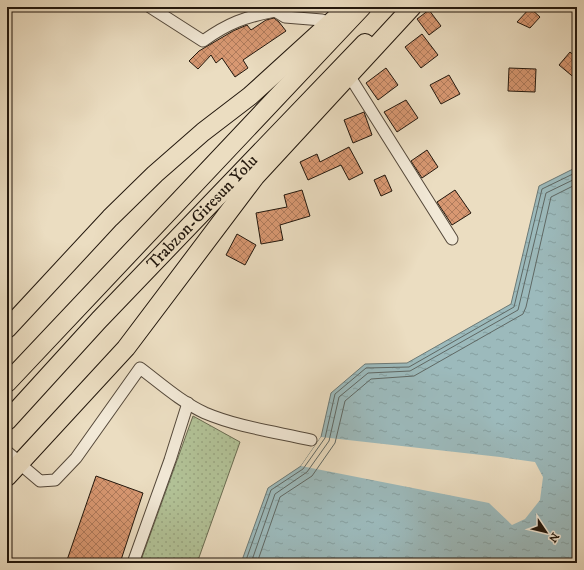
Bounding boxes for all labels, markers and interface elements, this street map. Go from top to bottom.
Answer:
street label: Trabzon-Giresun Yolu [142,150,263,274]
north arrow [526,512,566,552]
text: N [545,529,562,545]

